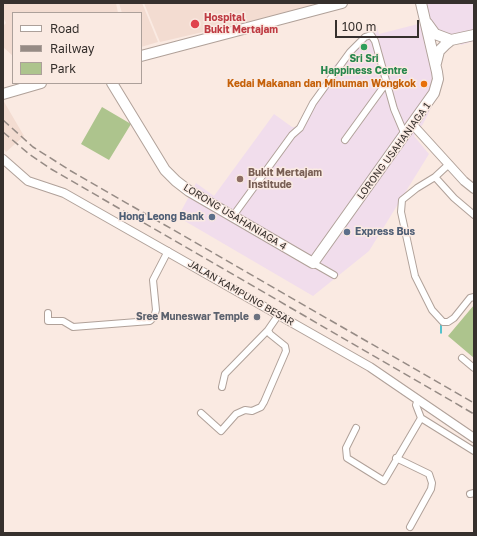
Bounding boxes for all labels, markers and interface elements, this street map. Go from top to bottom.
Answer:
legend [12,12,142,84]
place label: Hospital Bukit Mertajam [204,12,278,36]
scale bar [337,12,421,38]
marker: Hospital Bukit Mertajam [189,18,201,30]
text: 100 m [342,19,376,34]
text: Road [50,21,79,36]
text: Railway [50,41,95,56]
marker: Sri Sri Happiness Centre [359,42,369,52]
place label: Sri Sri Happiness Centre [321,53,407,76]
text: Park [50,61,76,76]
place label: Kedai Makanan dan Minuman Wongkok [227,78,416,90]
marker: Kedai Makanan dan Minuman Wongkok [419,79,429,89]
street label: LORONG USAHANIAGA 1 [355,100,433,202]
place label: Bukit Mertajam Institude [248,167,322,190]
marker: Bukit Mertajam Institude [235,174,245,184]
street label: LORONG USAHANIAGA 4 [181,181,289,253]
place label: Hong Leong Bank [119,211,204,223]
marker: Hong Leong Bank [207,212,217,222]
place label: Express Bus [355,226,415,238]
marker: Express Bus [342,227,352,237]
street label: JALAN KAMPUNG BESAR [186,258,296,328]
place label: Sree Muneswar Temple [136,311,249,323]
marker: Sree Muneswar Temple [252,312,262,322]

